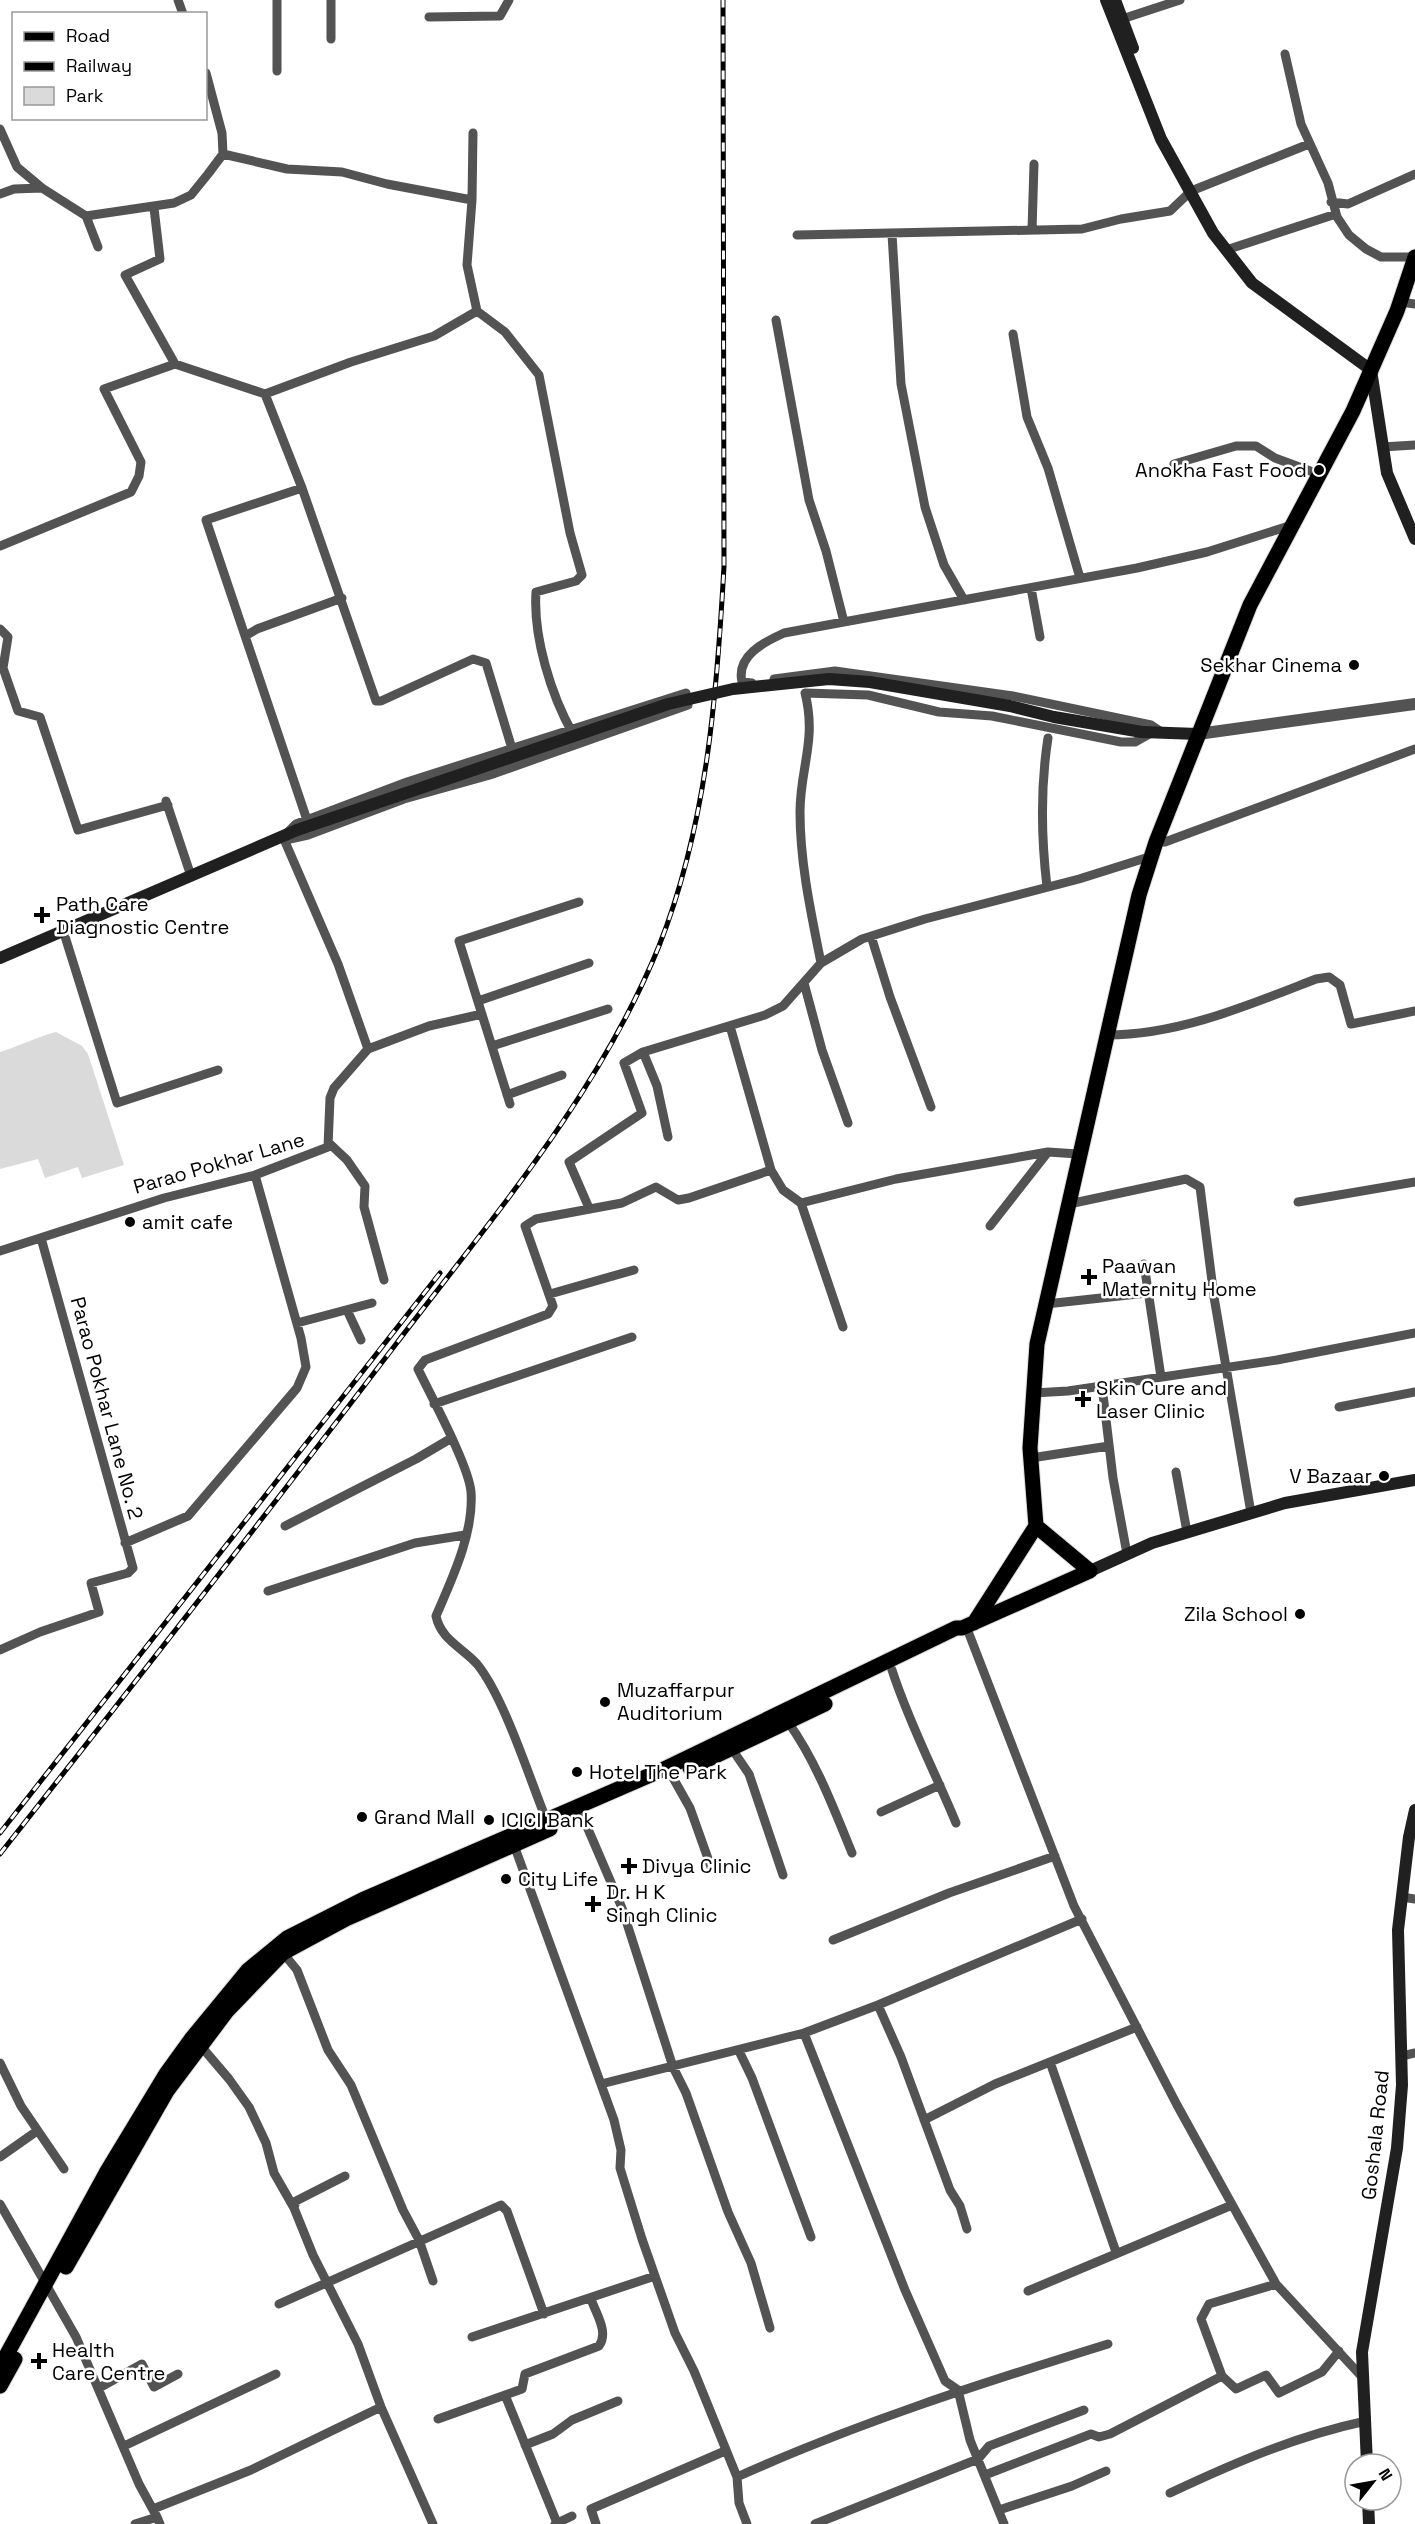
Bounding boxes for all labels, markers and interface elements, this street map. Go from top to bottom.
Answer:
legend [12,12,207,120]
text: Road [66,24,110,47]
text: Railway [66,54,132,77]
text: Park [66,84,104,107]
place label: Anokha Fast Food [1135,457,1307,483]
marker: Anokha Fast Food [1312,463,1326,477]
place label: Sekhar Cinema [1200,652,1342,678]
marker: Sekhar Cinema [1347,658,1361,672]
place label: Path Care Diagnostic Centre [56,891,229,940]
marker: Path Care Diagnostic Centre [33,906,51,924]
street label: Parao Pokhar Lane [130,1126,308,1200]
place label: amit cafe [142,1209,233,1235]
marker: amit cafe [123,1215,137,1229]
place label: Paawan Maternity Home [1102,1253,1257,1302]
marker: Paawan Maternity Home [1080,1268,1098,1286]
street label: Parao Pokhar Lane No. 2 [65,1294,149,1522]
place label: Skin Cure and Laser Clinic [1096,1375,1227,1424]
marker: Skin Cure and Laser Clinic [1074,1390,1092,1408]
place label: V Bazaar [1289,1463,1372,1489]
marker: V Bazaar [1377,1469,1391,1483]
place label: Zila School [1184,1601,1288,1627]
marker: Zila School [1293,1607,1307,1621]
place label: Muzaffarpur Auditorium [617,1677,735,1726]
marker: Muzaffarpur Auditorium [598,1695,612,1709]
place label: Hotel The Park [589,1759,727,1785]
marker: Hotel The Park [570,1765,584,1779]
place label: Grand Mall [374,1804,475,1830]
place label: ICICI Bank [501,1807,594,1833]
marker: Grand Mall [355,1810,369,1824]
marker: ICICI Bank [482,1813,496,1827]
place label: Divya Clinic [642,1853,752,1879]
marker: Divya Clinic [620,1857,638,1875]
place label: City Life [518,1866,598,1892]
marker: City Life [499,1872,513,1886]
place label: Dr. H K Singh Clinic [606,1879,717,1928]
marker: Dr. H K Singh Clinic [584,1895,602,1913]
street label: Goshala Road [1355,2069,1395,2201]
place label: Health Care Centre [52,2337,165,2386]
marker: Health Care Centre [30,2352,48,2370]
north arrow [1343,2452,1403,2512]
text: N [1374,2465,1397,2485]

